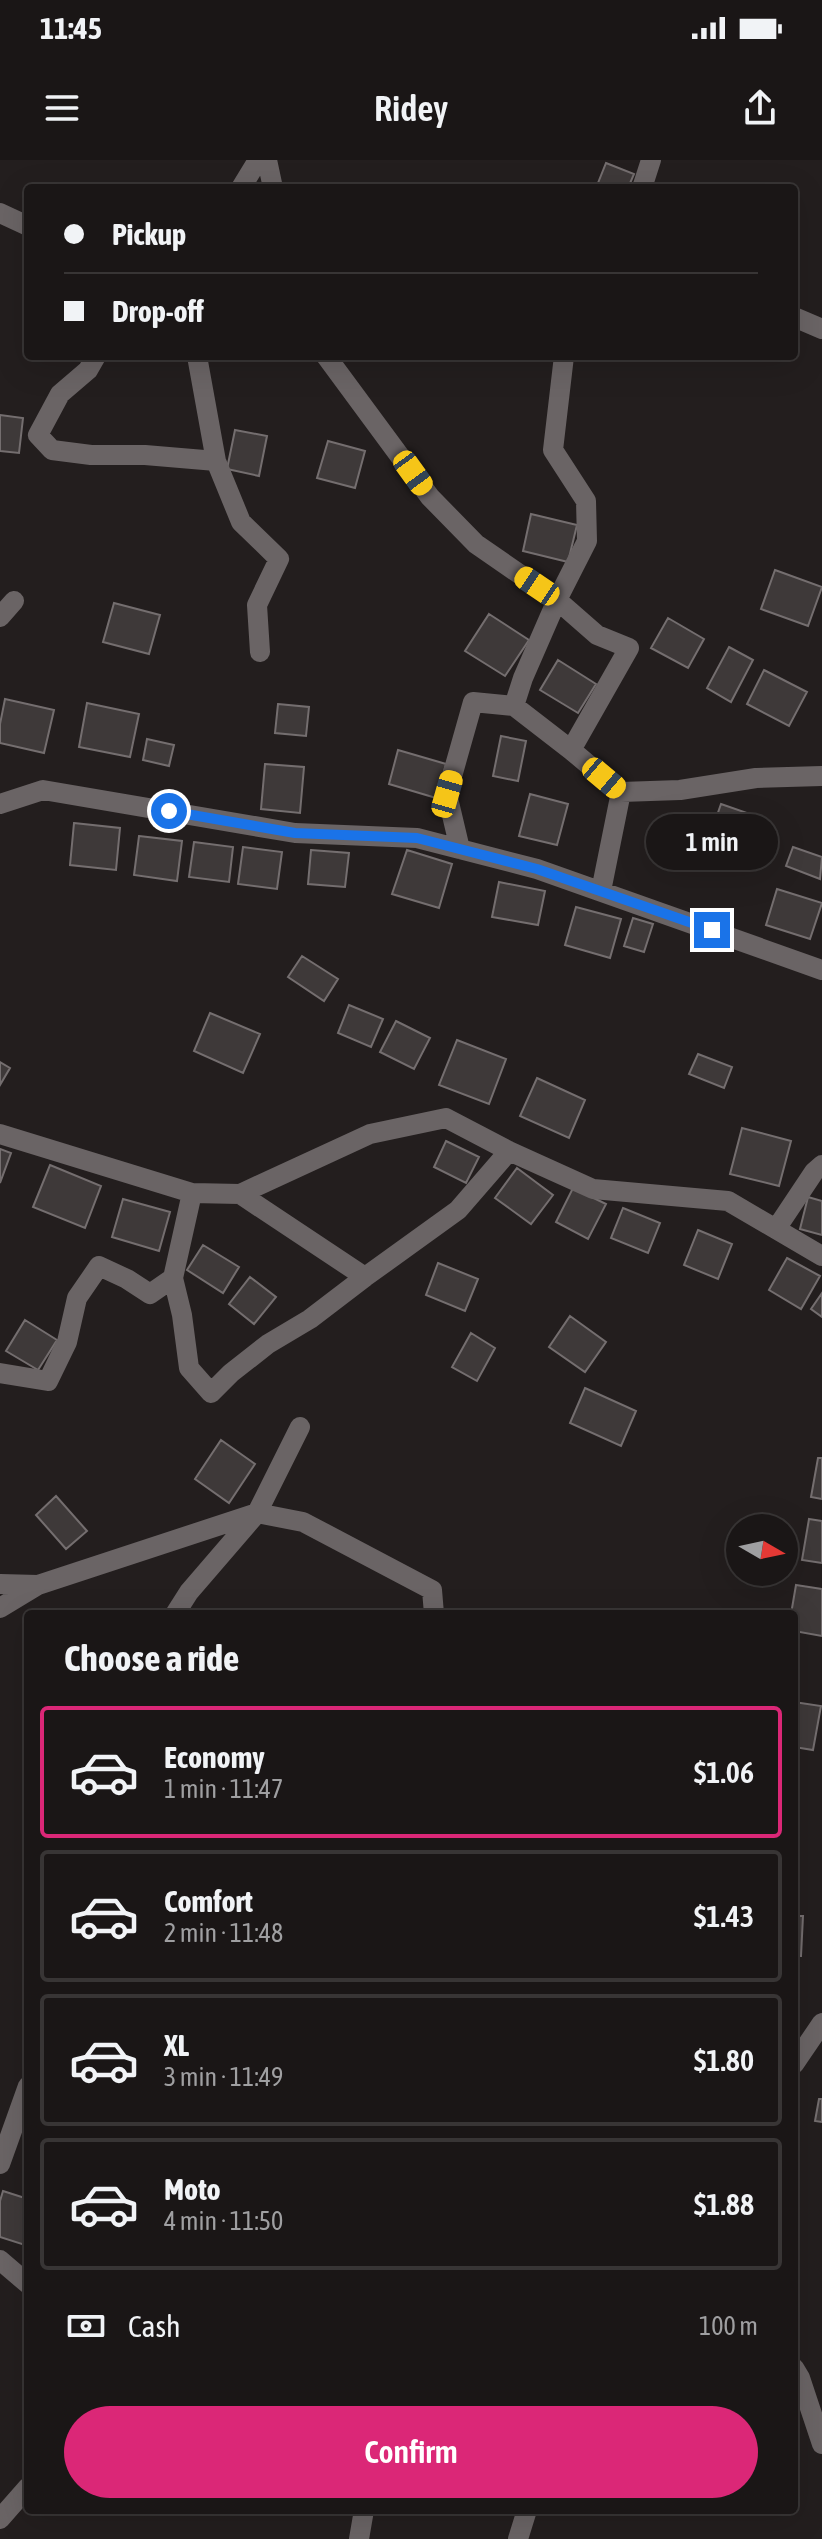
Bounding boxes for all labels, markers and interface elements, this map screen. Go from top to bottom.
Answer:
text: 11:45 [40,11,102,45]
icon: menu [40,86,84,130]
icon: share [738,86,782,130]
text: Ridey [374,87,448,129]
text: Pickup [112,217,186,251]
text: Drop-off [112,294,204,328]
car [389,447,437,499]
car [510,563,564,609]
car [578,753,630,803]
car [429,768,465,820]
route start [151,793,187,829]
callout: 1 min [646,814,778,870]
text: 1 min [685,827,739,857]
route end [694,912,730,948]
north arrow [726,1514,798,1586]
map controls [726,1514,798,1586]
text: Choose a ride [64,1637,239,1679]
icon: car [68,1736,140,1808]
text: Economy [164,1740,265,1774]
text: $1.06 [694,1755,754,1789]
text: 1 min · 11:47 [164,1774,283,1804]
icon: car [68,1880,140,1952]
text: Comfort [164,1884,253,1918]
text: $1.43 [694,1899,754,1933]
text: 2 min · 11:48 [164,1918,283,1948]
icon: car [68,2024,140,2096]
text: XL [164,2028,189,2062]
text: $1.80 [694,2043,754,2077]
text: 3 min · 11:49 [164,2062,283,2092]
icon: car [68,2168,140,2240]
text: Moto [164,2172,221,2206]
text: $1.88 [694,2187,754,2221]
text: 4 min · 11:50 [164,2206,283,2236]
icon: cash [64,2304,108,2348]
text: Cash [128,2309,181,2343]
text: 100 m [699,2311,758,2341]
button: Confirm [64,2406,758,2498]

